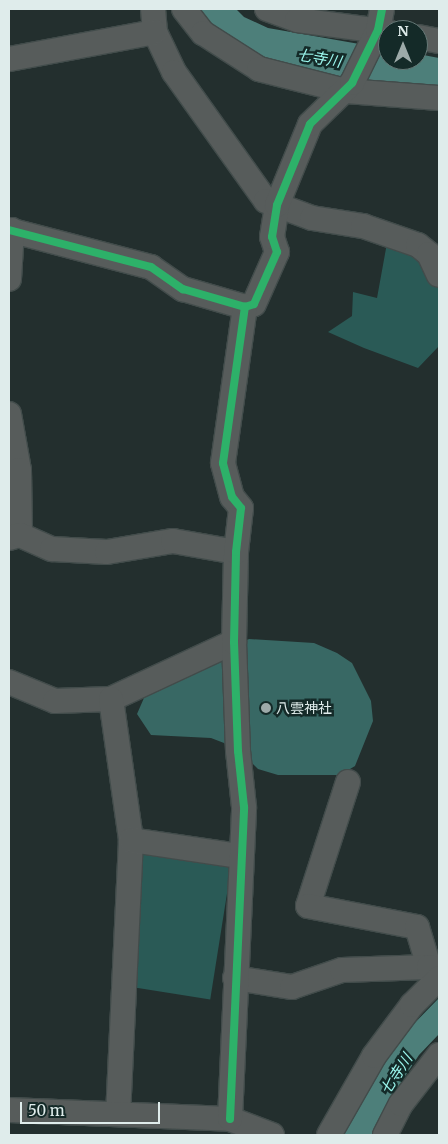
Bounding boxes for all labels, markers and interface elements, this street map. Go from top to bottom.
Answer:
north arrow [378,20,428,70]
text: N [397,22,409,40]
water label: 七寺川 [295,45,343,71]
place label: 八雲神社 [276,700,332,716]
marker: 八雲神社 [260,702,272,714]
water label: 七寺川 [376,1050,416,1098]
scale bar [22,1092,162,1124]
text: 50 m [28,1101,65,1120]

